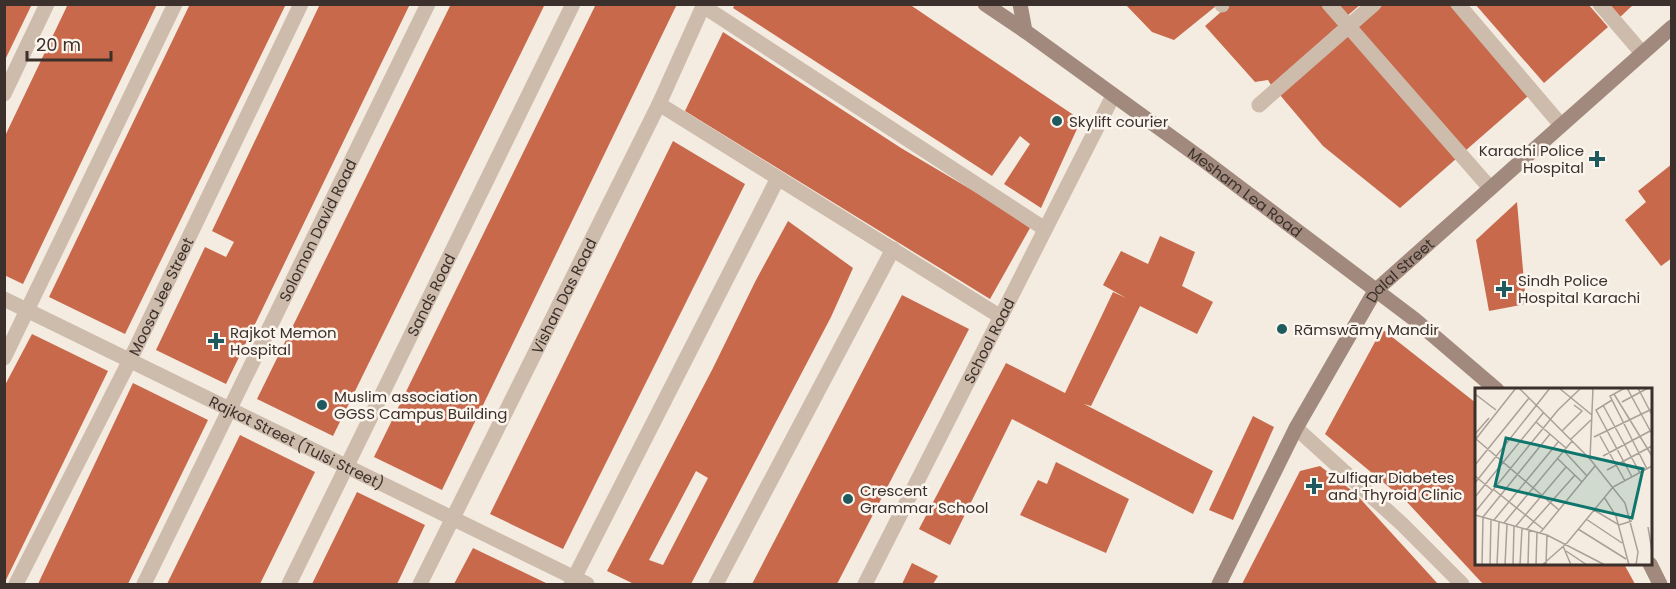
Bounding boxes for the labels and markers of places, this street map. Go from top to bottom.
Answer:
place label: Skylift courier [1069,111,1169,132]
marker: Skylift courier [1050,114,1064,128]
place label: Karachi Police Hospital [1479,140,1584,178]
marker: Karachi Police Hospital [1588,150,1606,168]
place label: Sindh Police Hospital Karachi [1518,270,1640,308]
marker: Sindh Police Hospital Karachi [1495,280,1513,298]
place label: Rāmswāmy Mandir [1294,319,1439,340]
place label: Rajkot Memon Hospital [230,322,337,360]
marker: Rāmswāmy Mandir [1275,322,1289,336]
marker: Rajkot Memon Hospital [207,332,225,350]
place label: Muslim association GGSS Campus Building [334,386,507,424]
marker: Muslim association GGSS Campus Building [315,398,329,412]
place label: Zulfiqar Diabetes and Thyroid Clinic [1328,467,1462,505]
marker: Zulfiqar Diabetes and Thyroid Clinic [1305,477,1323,495]
place label: Crescent Grammar School [860,480,988,518]
marker: Crescent Grammar School [841,492,855,506]

